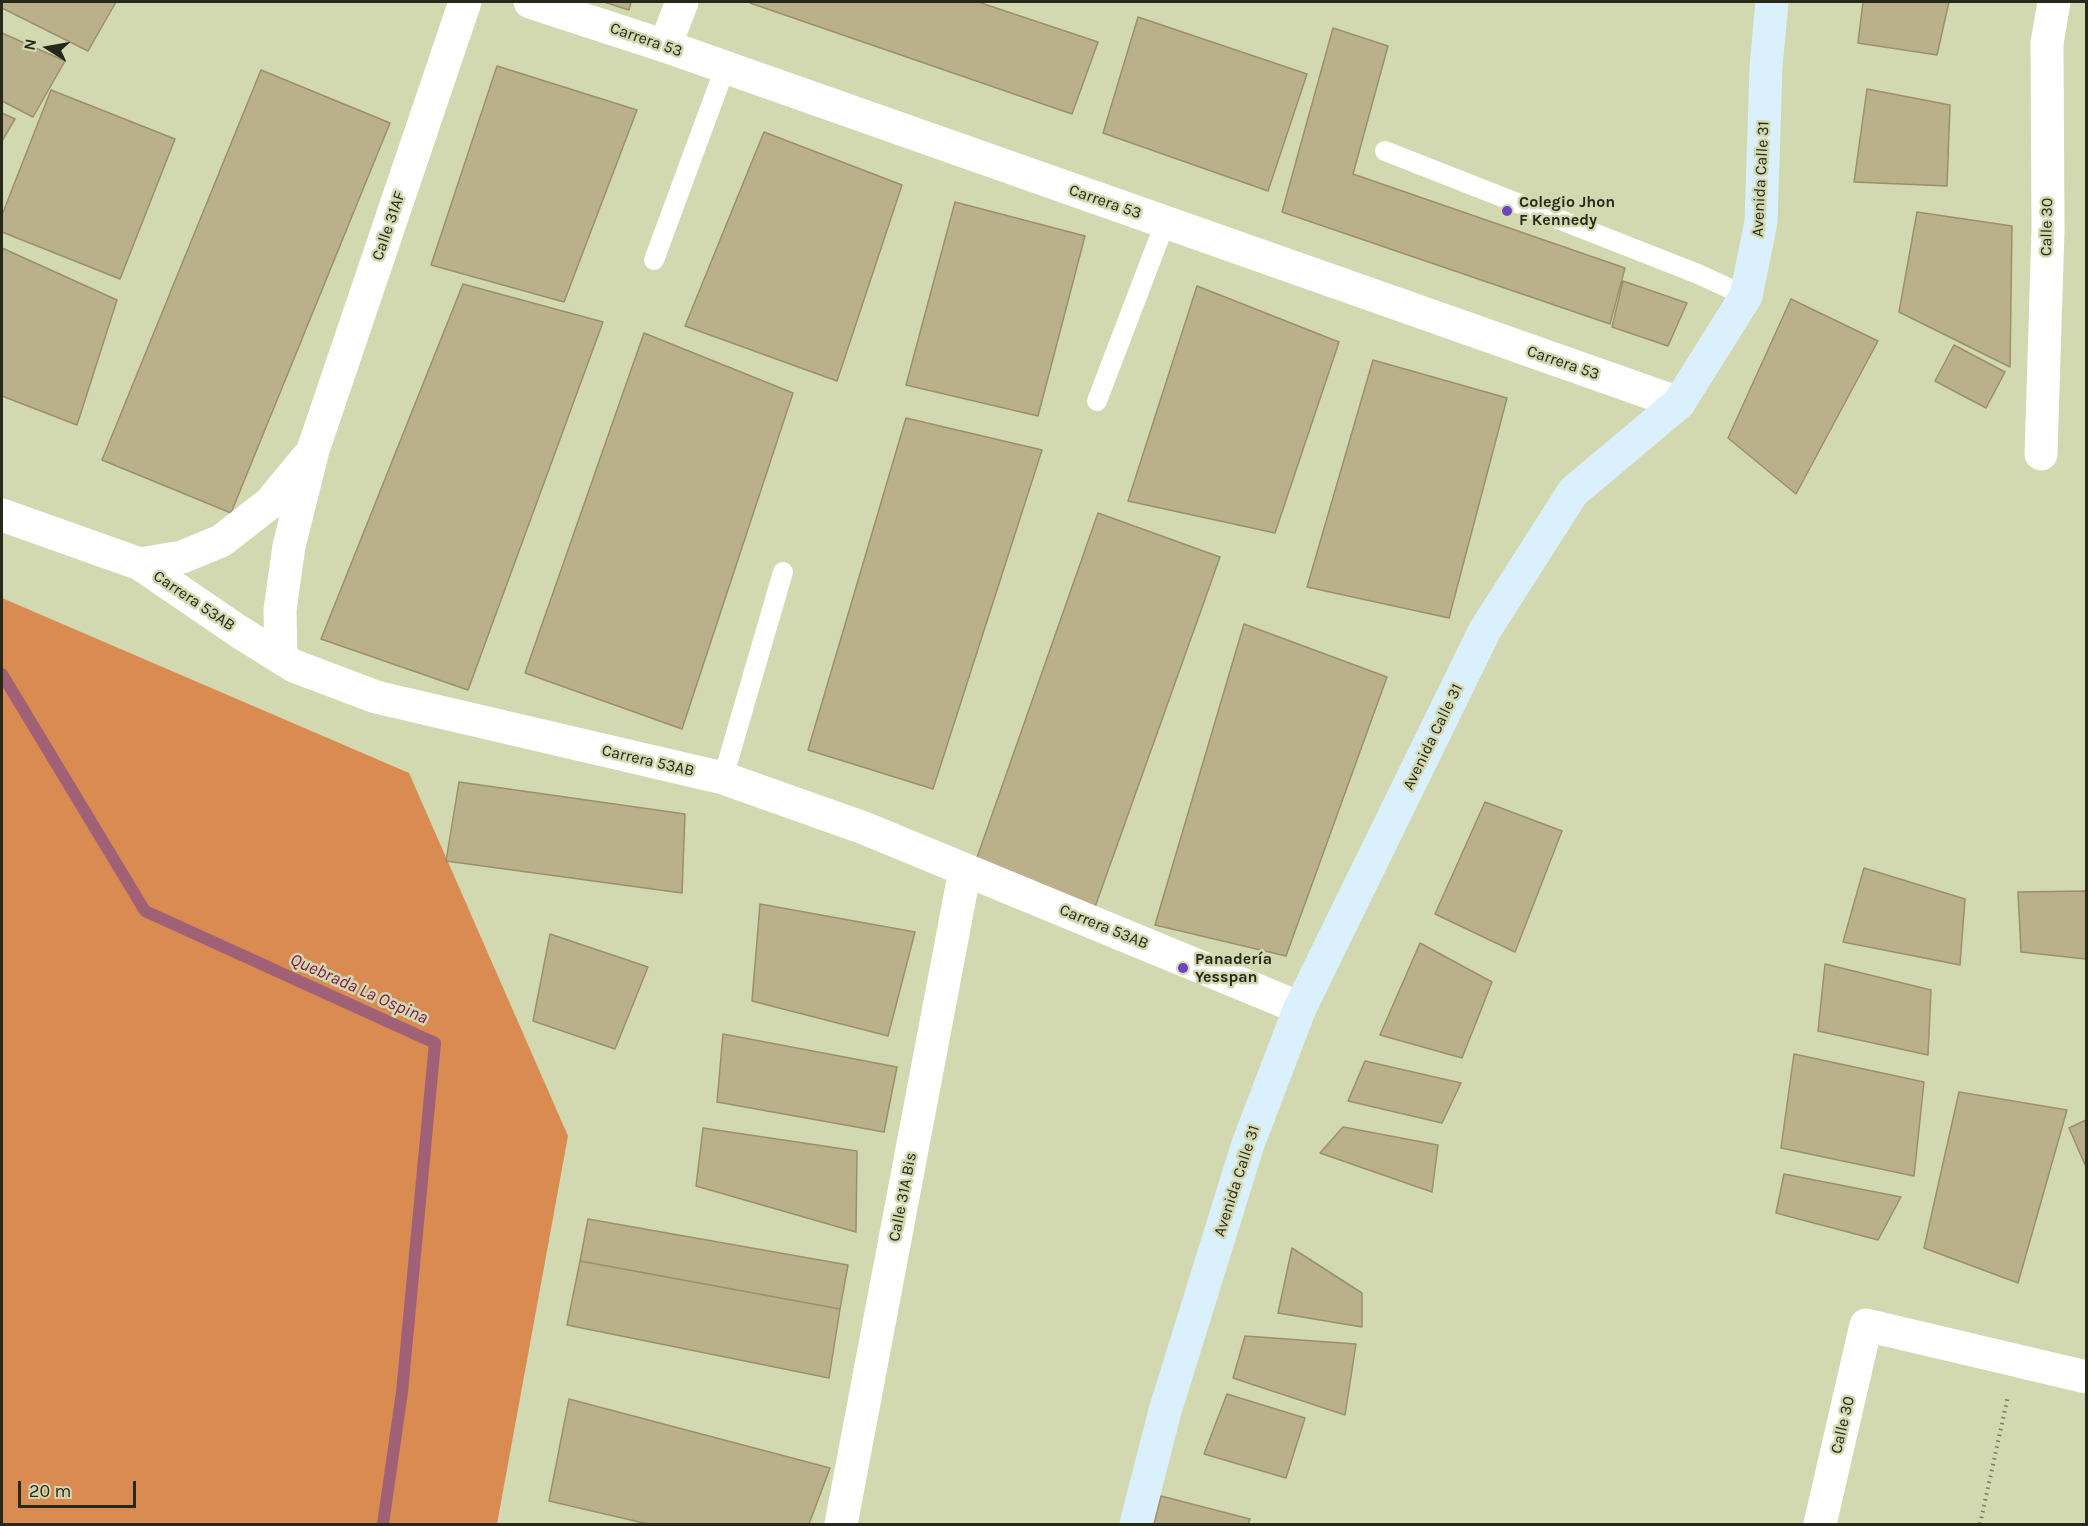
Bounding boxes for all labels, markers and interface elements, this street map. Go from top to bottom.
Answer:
north arrow [18,18,78,78]
street label: Carrera 53 [607,19,685,61]
text: N [19,37,40,52]
street label: Avenida Calle 31 [1748,121,1774,237]
street label: Carrera 53 [1066,181,1144,223]
street label: Calle 31AF [368,189,410,263]
place label: Colegio Jhon F Kennedy [1519,192,1615,230]
street label: Calle 30 [2037,198,2057,256]
marker: Colegio Jhon F Kennedy [1500,204,1514,218]
street label: Carrera 53 [1524,342,1602,384]
street label: Carrera 53AB [149,567,239,635]
street label: Avenida Calle 31 [1399,681,1467,793]
street label: Carrera 53AB [600,741,696,781]
street label: Carrera 53AB [1057,900,1151,954]
water label: Quebrada La Ospina [287,949,431,1029]
place label: Panadería Yesspan [1195,949,1272,987]
marker: Panadería Yesspan [1176,961,1190,975]
street label: Avenida Calle 31 [1210,1123,1264,1239]
street label: Calle 31A Bis [885,1151,921,1243]
street label: Calle 30 [1827,1394,1859,1456]
scale bar [21,1469,140,1507]
text: 20 m [29,1480,71,1502]

